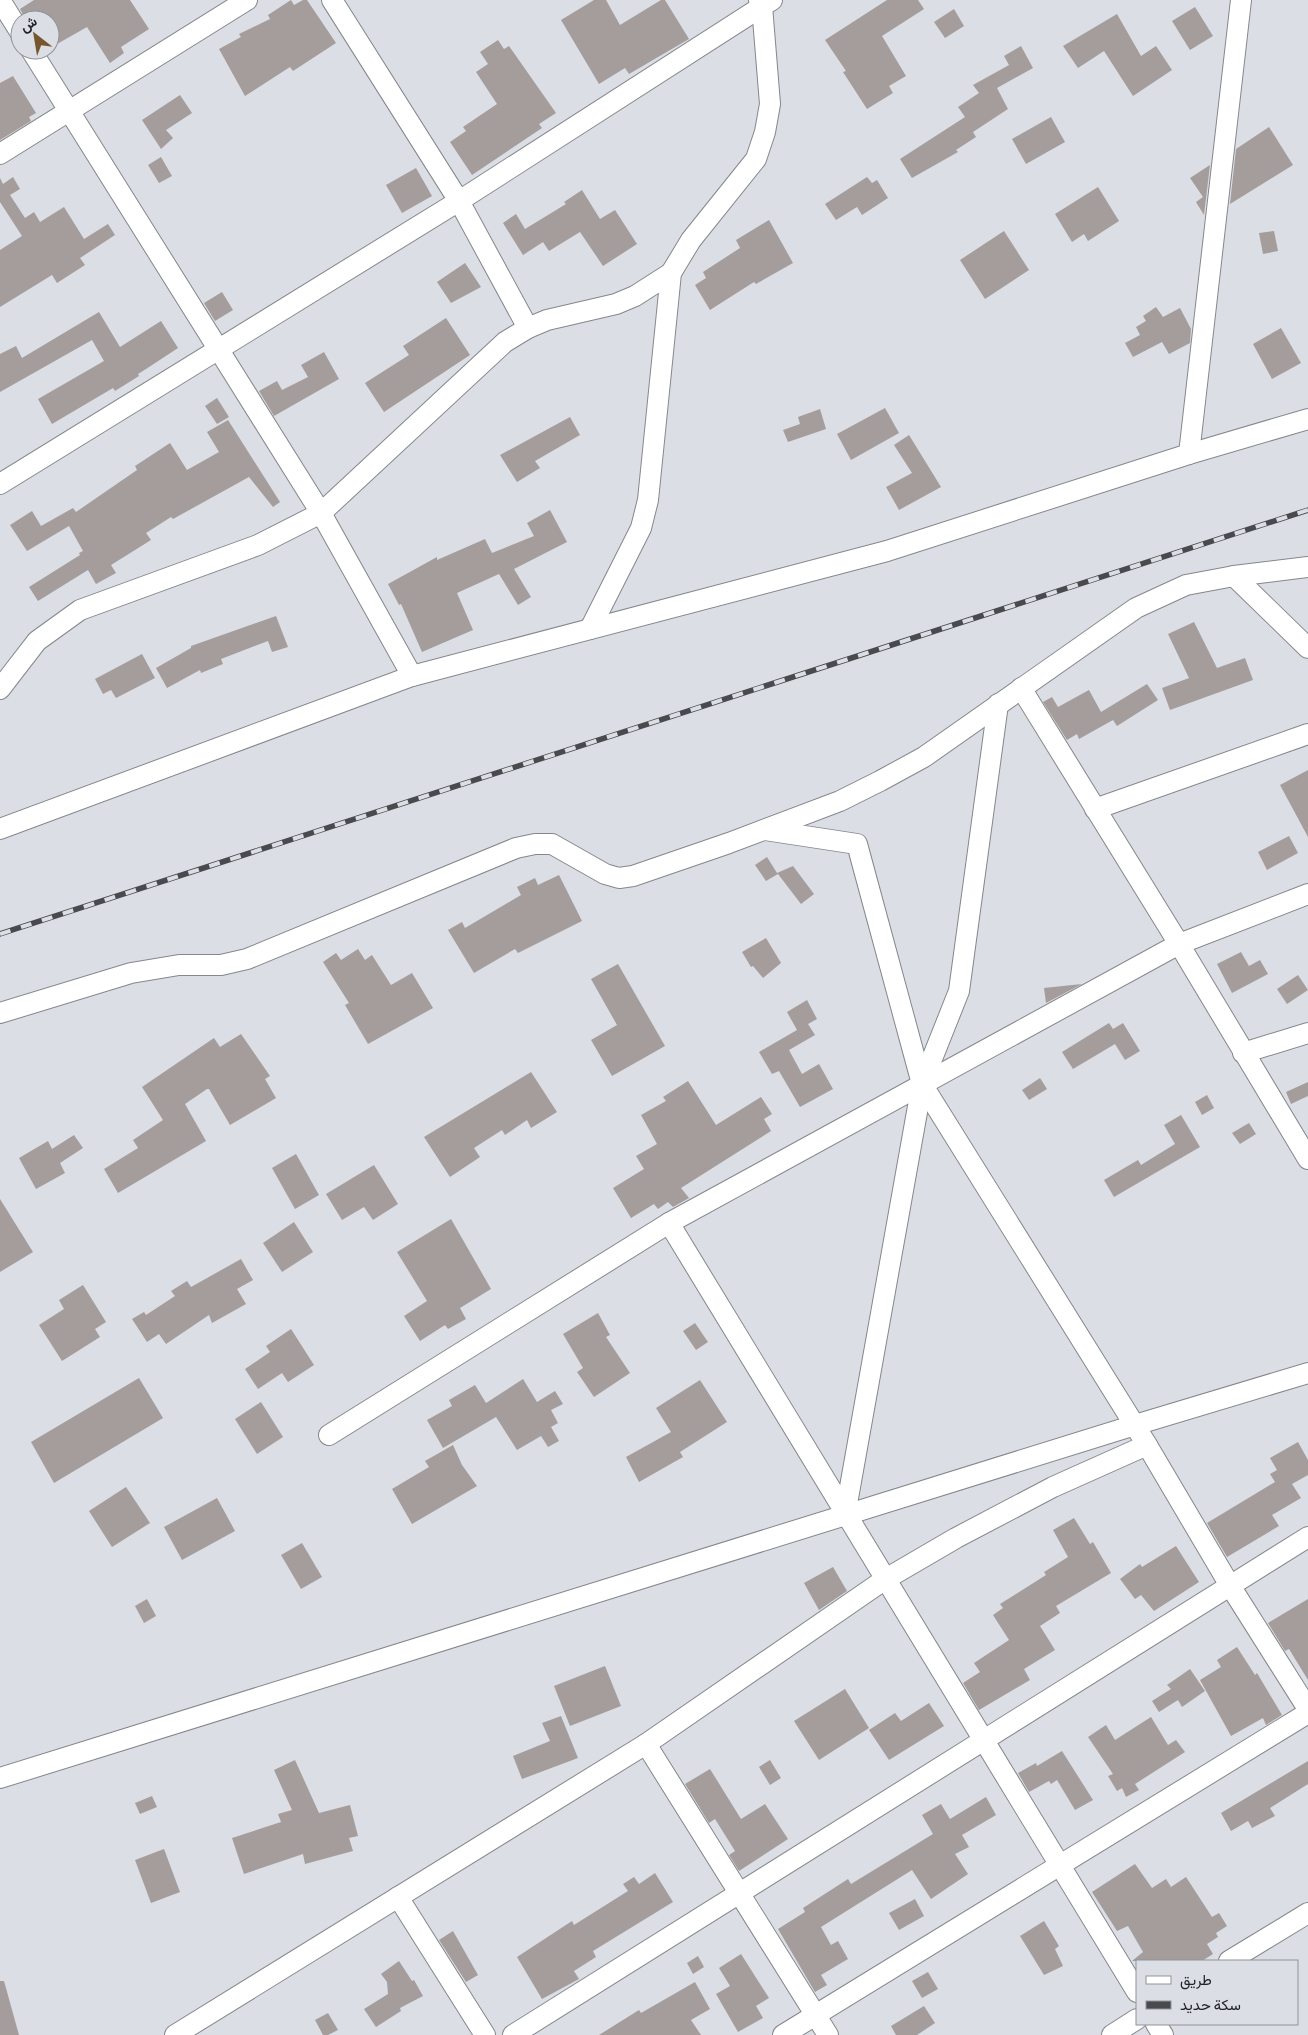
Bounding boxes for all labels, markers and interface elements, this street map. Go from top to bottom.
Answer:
north arrow [10,10,60,60]
text: ش [16,11,40,36]
legend [1136,1960,1298,2025]
text: طريق [1180,1969,1212,1990]
text: سكة حديد [1180,1994,1241,2015]

